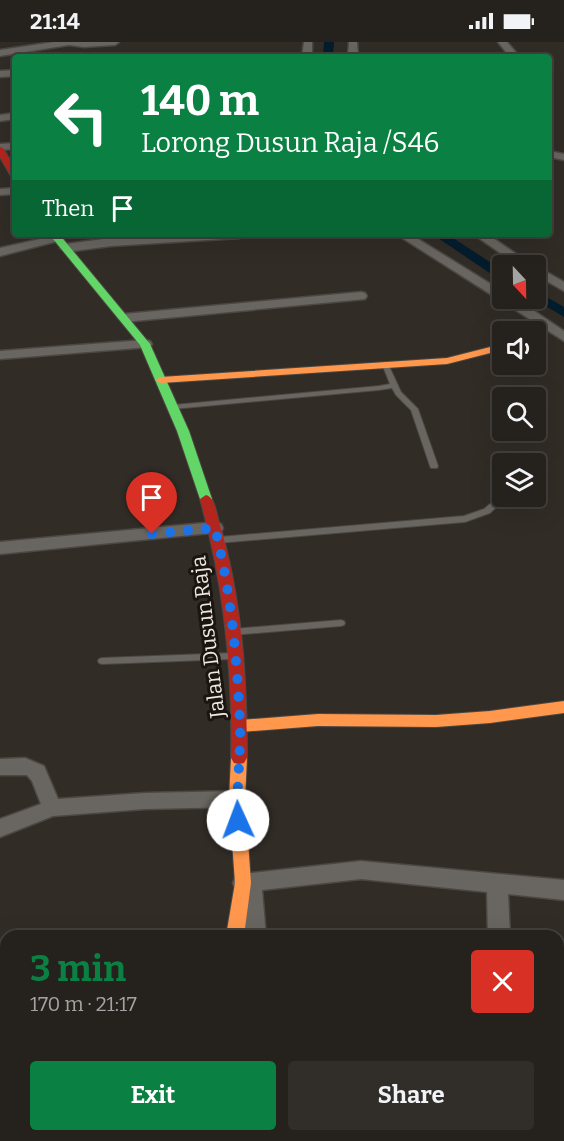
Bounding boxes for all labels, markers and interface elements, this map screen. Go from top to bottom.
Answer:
text: 21:14 [30,8,80,35]
text: 140 m [141,76,259,126]
icon: left [42,78,120,156]
text: Lorong Dusun Raja /S46 [141,127,439,159]
icon: arrive [106,192,139,225]
text: Then [42,195,94,222]
north arrow [492,255,546,309]
map controls [492,255,546,507]
button: sound [492,321,546,375]
button: search [492,387,546,441]
button: layers [492,453,546,507]
pin [126,472,177,534]
icon: arrive [135,481,168,514]
street label: Jalan Dusun Raja [185,554,231,721]
position arrow [206,788,270,852]
text: 3 min [30,947,126,991]
button: close [471,950,534,1013]
text: 170 m · 21:17 [30,992,137,1016]
button: Exit [30,1061,276,1130]
button: Share [288,1061,534,1130]

